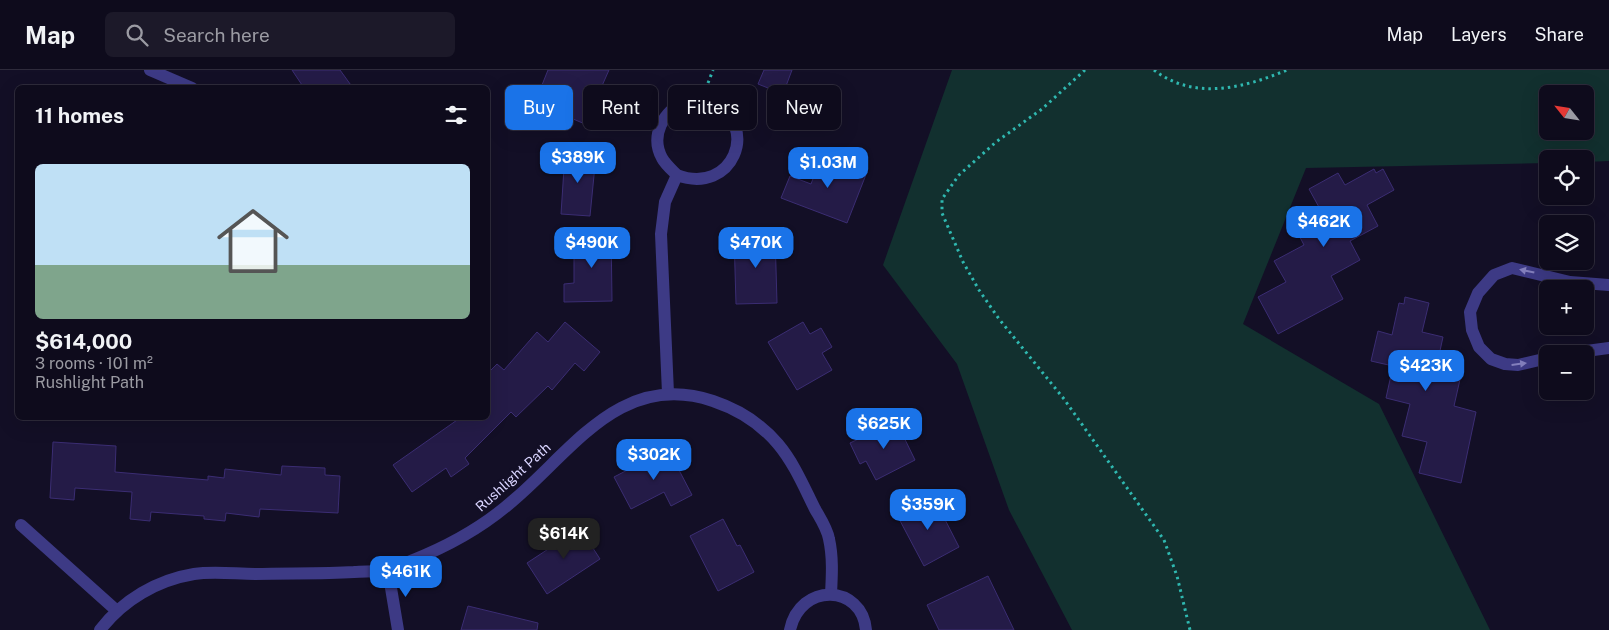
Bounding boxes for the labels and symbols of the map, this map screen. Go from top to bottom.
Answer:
north arrow [1539,85,1594,140]
pin: $389K [543,142,613,184]
pin: $1.03M [787,146,869,189]
pin: $462K [1289,206,1359,248]
pin: $490K [557,226,627,269]
pin: $470K [721,226,791,269]
one-way arrow [1518,266,1534,274]
pin: $423K [1391,350,1461,392]
one-way arrow [1512,360,1528,368]
pin: $625K [849,408,919,450]
pin: $302K [619,438,689,481]
street label: Rushlight Path [472,439,554,515]
pin: $359K [893,488,963,531]
pin: $614K [529,518,599,560]
pin: $461K [371,556,441,598]

